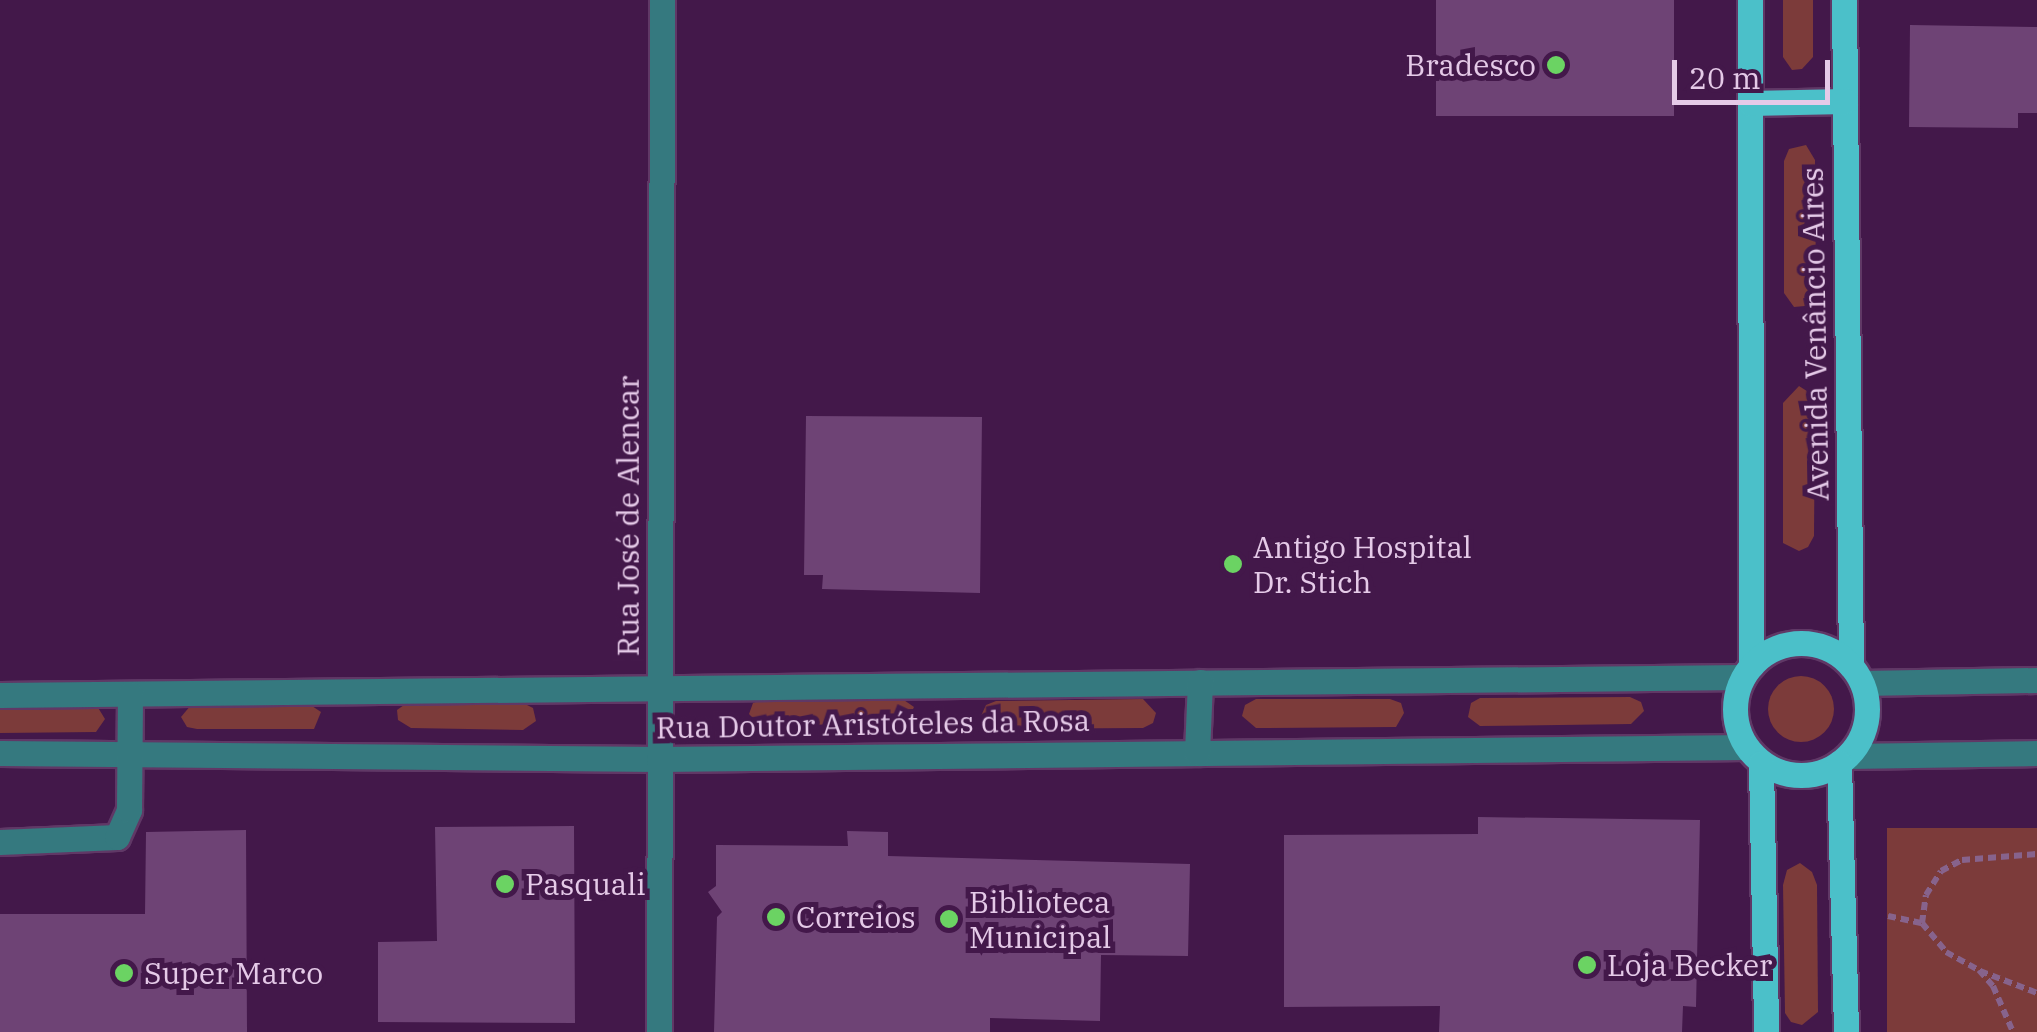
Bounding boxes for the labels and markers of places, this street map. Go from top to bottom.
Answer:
place label: Bradesco [1405,47,1536,83]
marker: Bradesco [1545,54,1567,76]
place label: Antigo Hospital Dr. Stich [1253,529,1472,600]
marker: Antigo Hospital Dr. Stich [1222,553,1244,575]
place label: Pasquali [525,866,646,902]
marker: Pasquali [494,873,516,895]
place label: Biblioteca Municipal [969,884,1111,954]
place label: Correios [796,899,916,935]
marker: Correios [765,906,787,928]
marker: Biblioteca Municipal [938,908,960,930]
place label: Loja Becker [1607,947,1772,983]
marker: Loja Becker [1576,954,1598,976]
place label: Super Marco [144,955,323,991]
marker: Super Marco [113,962,135,984]

